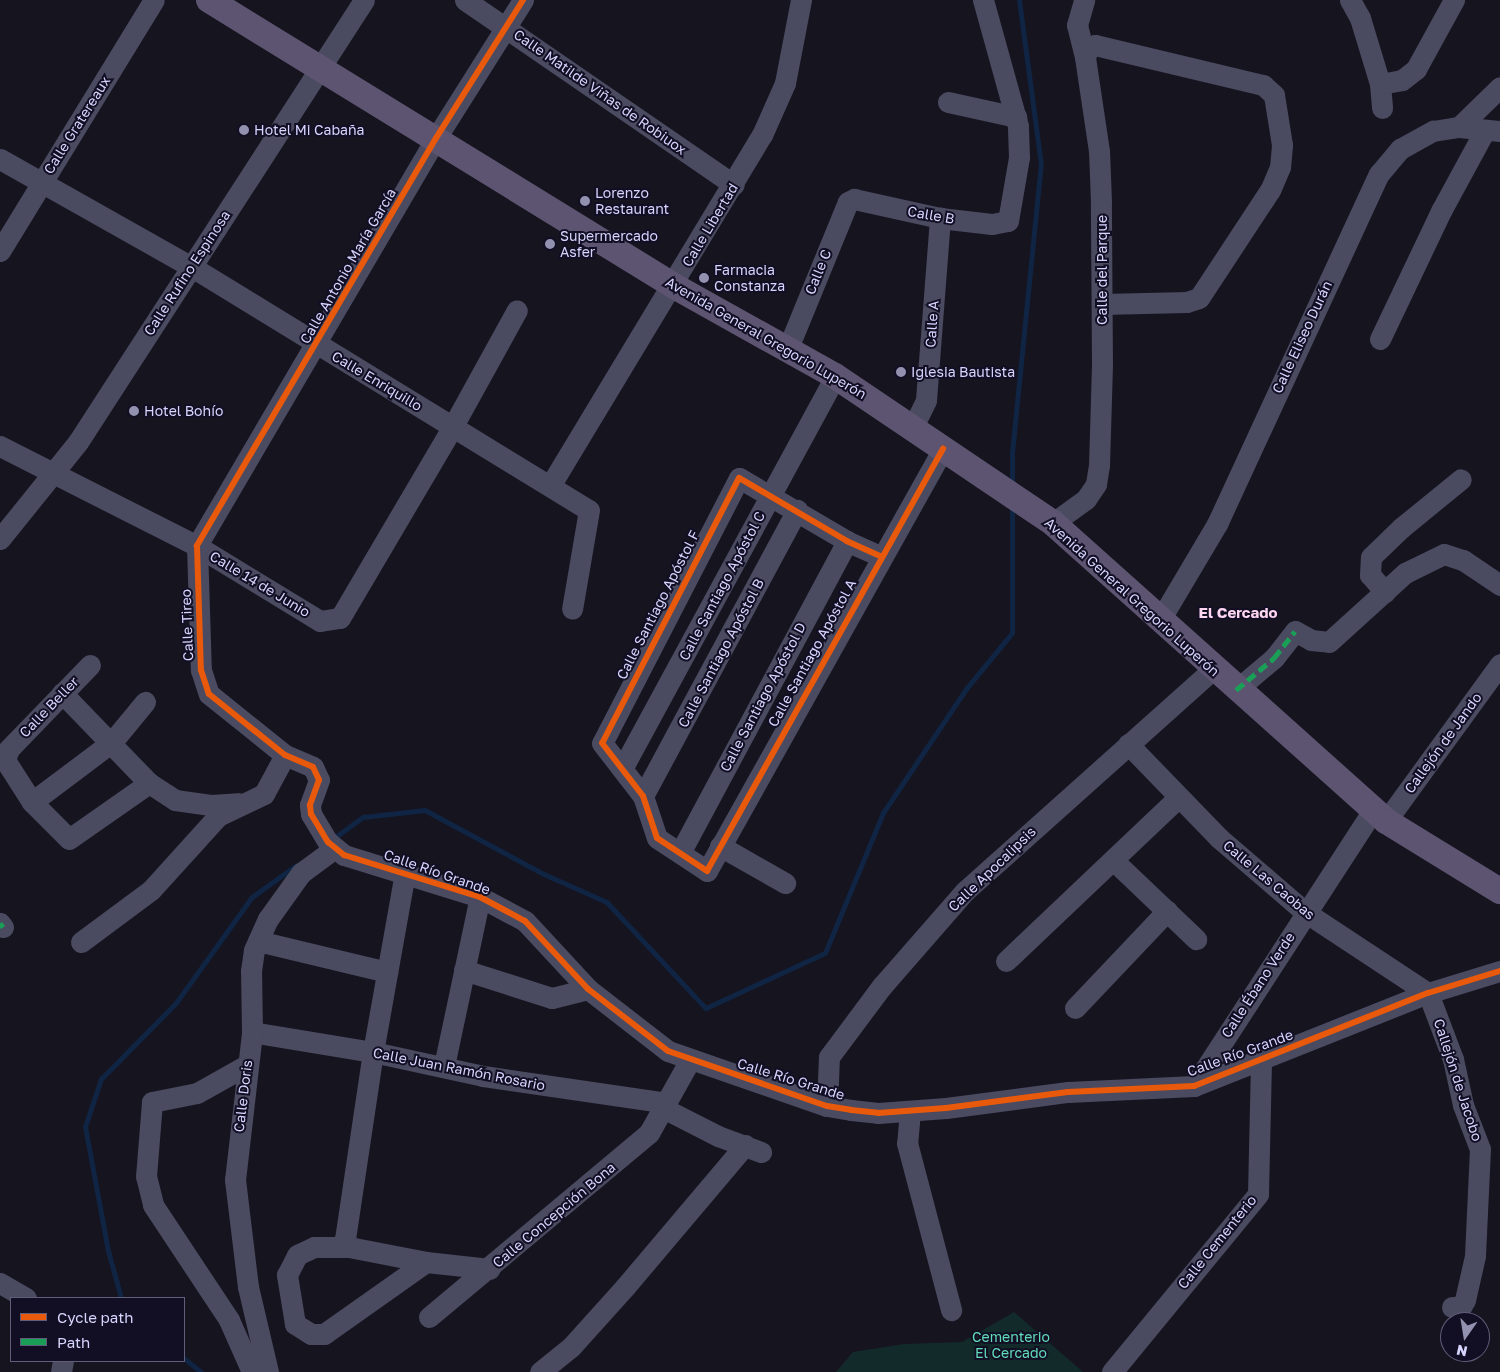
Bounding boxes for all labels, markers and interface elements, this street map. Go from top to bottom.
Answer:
street label: Calle Matilde Viñas de Robiuox [510,26,690,158]
street label: Calle Gratereaux [40,73,114,177]
place label: Hotel Mi Cabaña [254,122,365,138]
marker: Hotel Mi Cabaña [238,124,250,136]
street label: Calle Libertad [679,180,741,270]
street label: Calle Antonio María García [296,185,400,347]
place label: Lorenzo Restaurant [595,185,669,218]
marker: Lorenzo Restaurant [579,195,591,207]
street label: Calle B [906,203,956,227]
street label: Calle Rufino Espinosa [140,207,234,339]
street label: Calle del Parque [1094,215,1110,325]
place label: Supermercado Asfer [560,228,658,260]
marker: Supermercado Asfer [544,238,556,250]
street label: Calle C [801,247,835,297]
place label: Farmacia Constanza [714,262,785,294]
marker: Farmacia Constanza [698,272,710,284]
street label: Avenida General Gregorio Luperón [663,273,869,403]
street label: Calle Eliseo Durán [1269,278,1335,396]
street label: Calle A [922,300,942,348]
street label: Calle Enriquillo [329,347,425,415]
place label: Iglesia Bautista [911,364,1015,380]
marker: Iglesia Bautista [895,366,907,378]
place label: Hotel Bohío [144,403,223,419]
marker: Hotel Bohío [128,405,140,417]
street label: Calle Santiago Apóstol C [676,509,768,663]
street label: Avenida General Gregorio Luperón [1041,514,1223,680]
street label: Calle Santiago Apóstol F [613,528,703,682]
street label: Calle 14 de Junio [207,547,313,621]
street label: Calle Santiago Apóstol B [675,576,767,730]
street label: Calle Santiago Apóstol A [764,576,860,730]
street label: Calle Tireo [177,589,197,661]
district label: El Cercado [1199,604,1277,622]
street label: Calle Santiago Apóstol D [716,620,810,774]
street label: Calle Beller [16,673,82,741]
street label: Callejón de Jando [1401,689,1485,797]
street label: Calle Apocalipsis [945,823,1039,915]
street label: Calle Las Caobas [1220,837,1318,923]
street label: Calle Río Grande [382,846,492,898]
street label: Calle Ébano Verde [1218,929,1298,1041]
street label: Callejón de Jacobo [1430,1017,1486,1143]
street label: Calle Río Grande [1185,1026,1295,1080]
street label: Calle Juan Ramón Rosario [371,1044,547,1094]
street label: Calle Río Grande [735,1055,847,1103]
street label: Calle Doris [230,1059,256,1133]
street label: Calle Concepción Bona [489,1159,619,1271]
street label: Calle Cementerio [1174,1192,1260,1292]
legend [10,1297,185,1362]
text: Cycle path [57,1308,133,1326]
north arrow [1440,1312,1490,1362]
park label: Cementerio El Cercado [972,1329,1050,1361]
text: Path [57,1333,90,1351]
text: N [1455,1342,1469,1361]

